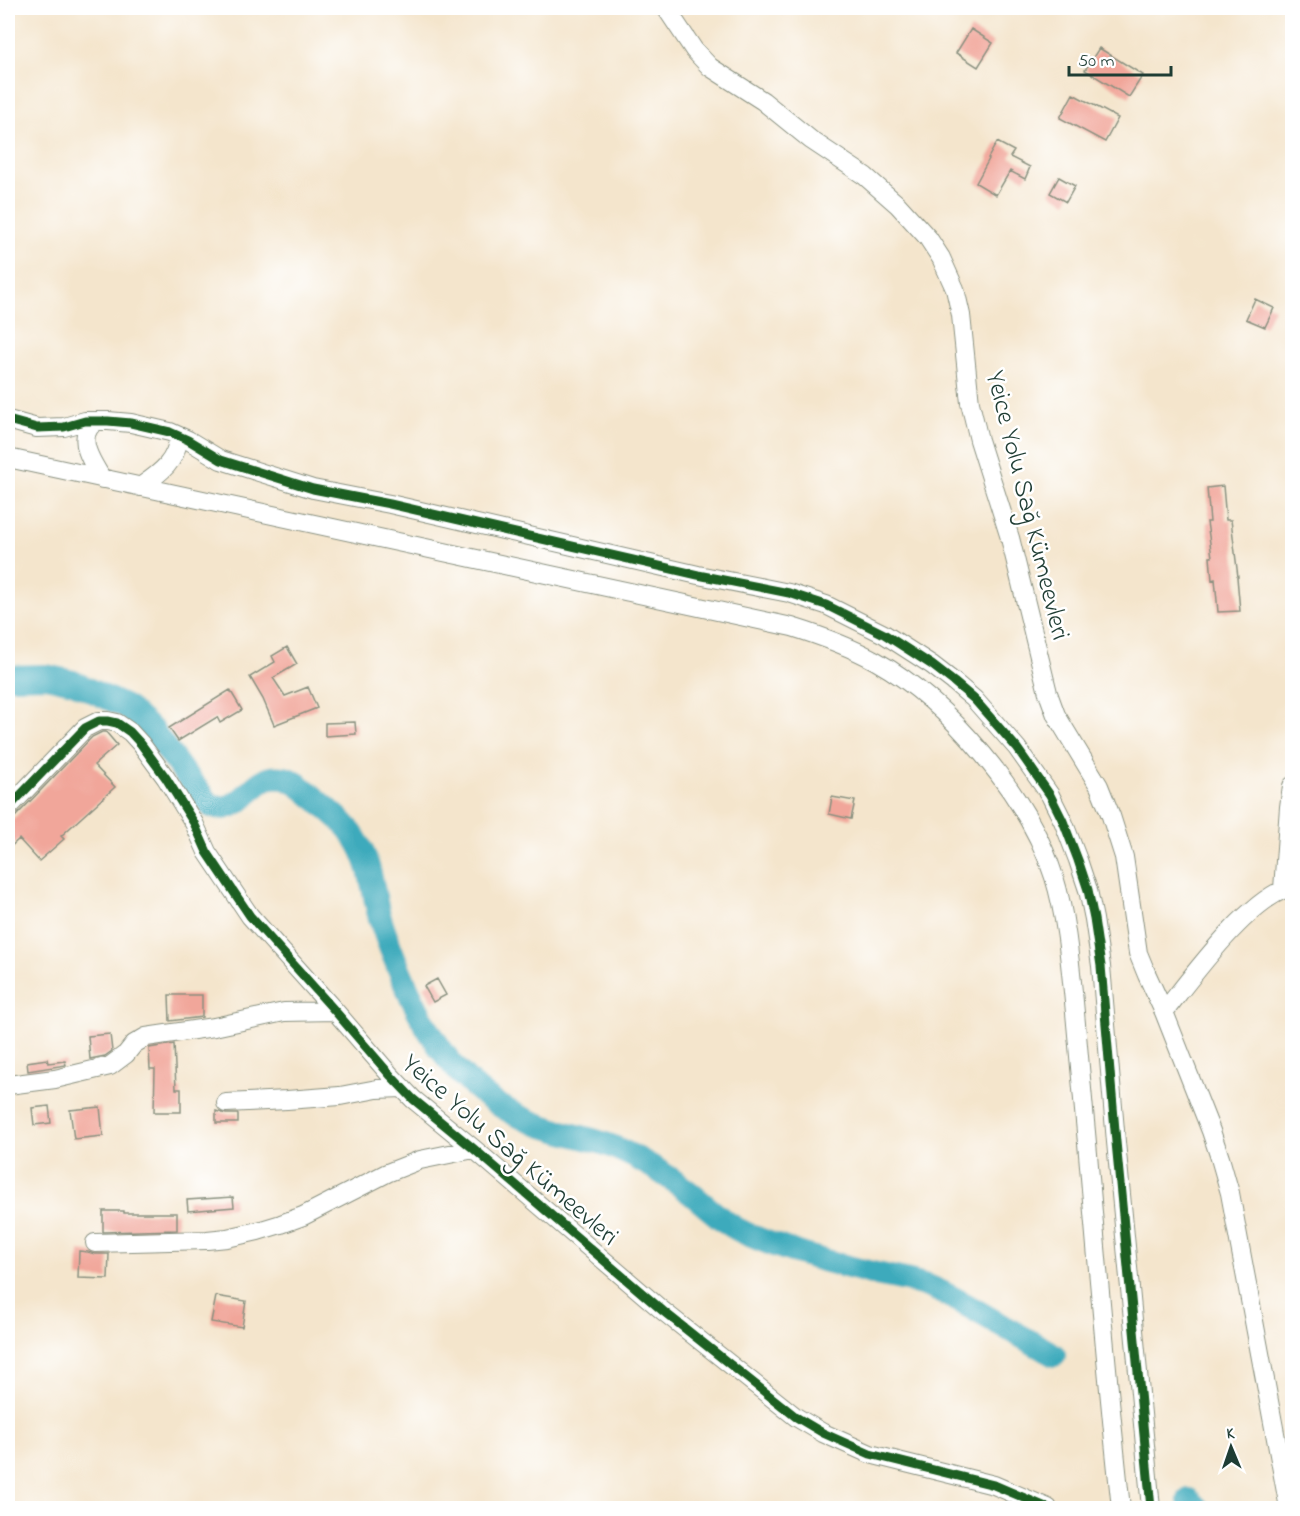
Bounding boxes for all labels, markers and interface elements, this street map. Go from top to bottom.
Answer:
scale bar [1069,39,1171,77]
text: 50 m [1078,49,1115,75]
street label: Yeice Yolu Sağ Kümeevleri [974,367,1079,644]
street label: Yeice Yolu Sağ Kümeevleri [392,1046,626,1256]
north arrow [1201,1417,1261,1477]
text: K [1226,1422,1236,1446]

